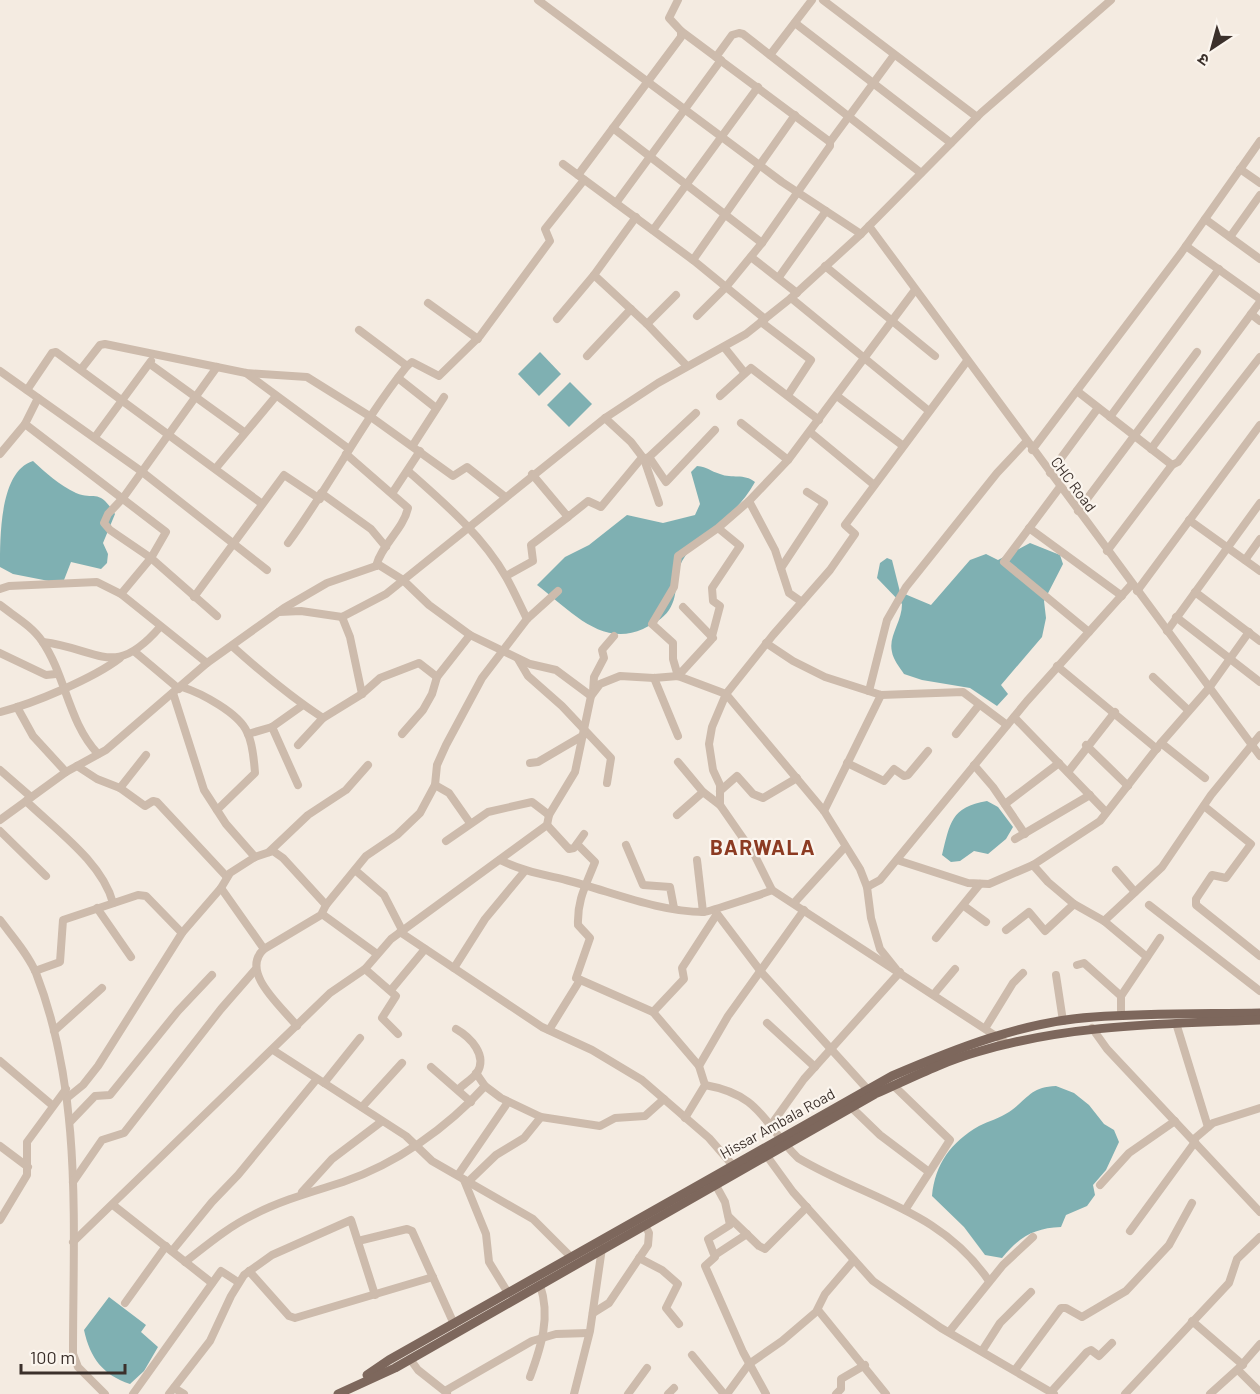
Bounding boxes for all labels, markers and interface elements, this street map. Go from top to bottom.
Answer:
north arrow [1182,18,1242,78]
text: उ [1193,50,1212,71]
street label: CHC Road [1047,453,1101,515]
district label: BARWALA [710,834,816,859]
street label: Hissar Ambala Road [716,1084,838,1162]
scale bar [21,1337,124,1375]
text: 100 m [30,1346,75,1368]

